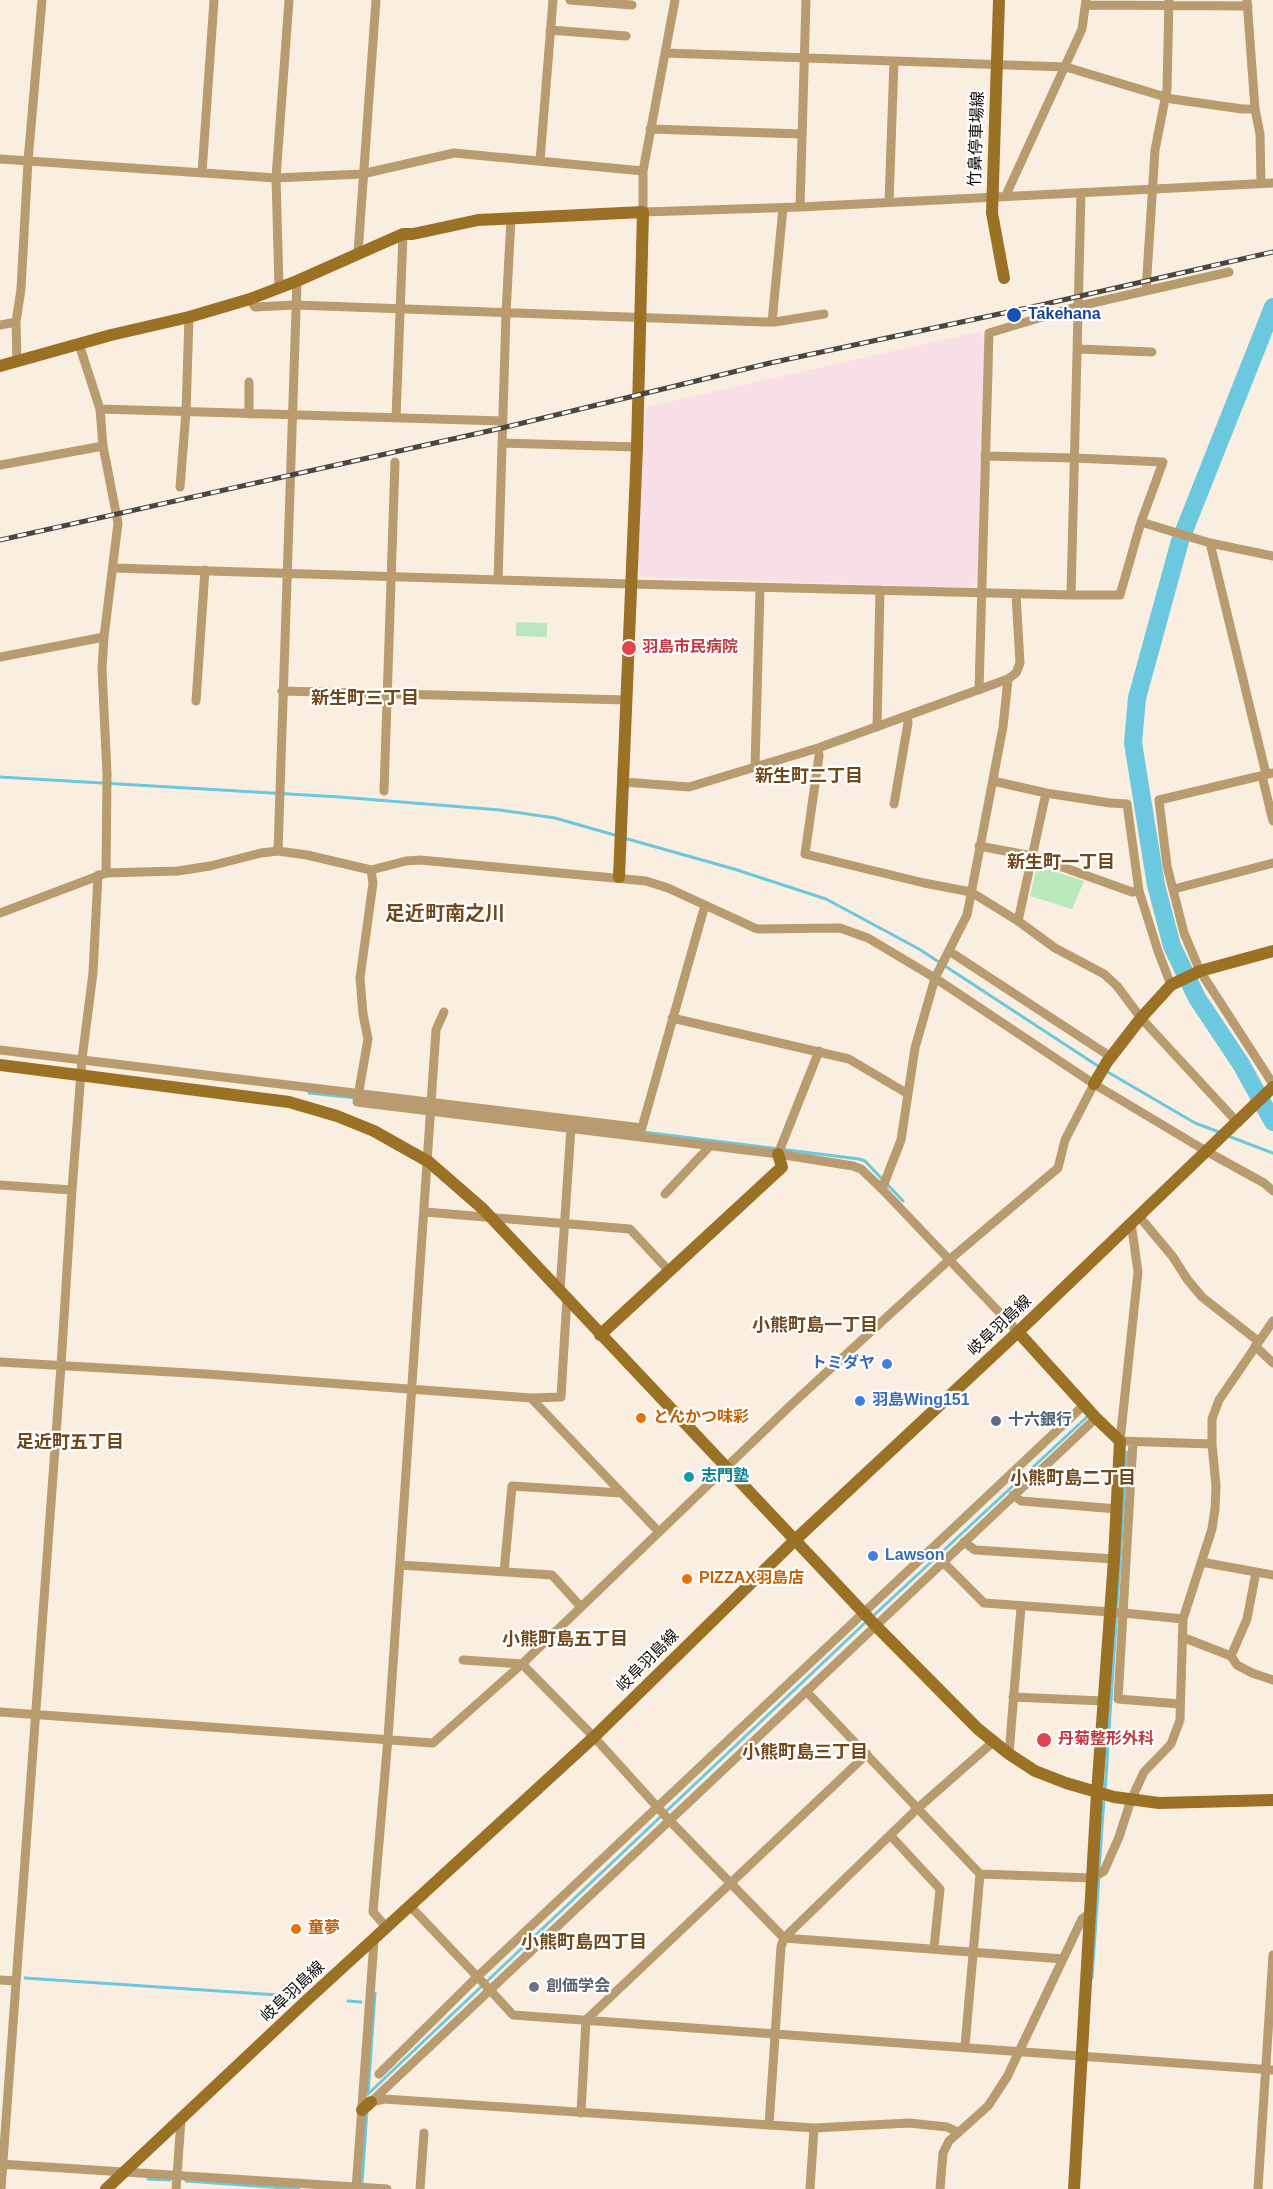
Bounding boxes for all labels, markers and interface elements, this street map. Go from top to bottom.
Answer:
street label: 竹鼻停車場線 [966,91,988,187]
place label: Takehana [1028,305,1101,325]
marker: Takehana [1005,306,1023,324]
place label: 羽島市民病院 [642,638,738,658]
marker: 羽島市民病院 [620,639,638,657]
district label: 新生町三丁目 [311,688,419,710]
district label: 新生町二丁目 [755,766,863,788]
district label: 新生町一丁目 [1007,852,1115,874]
district label: 足近町南之川 [385,902,505,926]
street label: 岐阜羽島線 [964,1292,1036,1360]
district label: 小熊町島一丁目 [752,1315,878,1337]
place label: トミダヤ [811,1354,875,1374]
marker: トミダヤ [880,1357,894,1371]
place label: 羽島Wing151 [872,1391,970,1411]
marker: 羽島Wing151 [853,1394,867,1408]
place label: とんかつ味彩 [653,1408,749,1428]
marker: とんかつ味彩 [634,1411,648,1425]
place label: 十六銀行 [1008,1411,1072,1431]
marker: 十六銀行 [989,1414,1003,1428]
district label: 足近町五丁目 [16,1432,124,1454]
place label: 志門塾 [701,1467,749,1487]
district label: 小熊町島二丁目 [1010,1468,1136,1490]
marker: 志門塾 [682,1470,696,1484]
place label: Lawson [885,1546,945,1566]
marker: Lawson [866,1549,880,1563]
place label: PIZZAX羽島店 [699,1569,804,1589]
marker: PIZZAX羽島店 [680,1572,694,1586]
street label: 岐阜羽島線 [613,1626,683,1696]
district label: 小熊町島五丁目 [502,1629,628,1651]
place label: 丹菊整形外科 [1058,1730,1154,1750]
marker: 丹菊整形外科 [1035,1731,1053,1749]
district label: 小熊町島三丁目 [742,1742,868,1764]
place label: 童夢 [308,1919,340,1939]
marker: 童夢 [289,1922,303,1936]
district label: 小熊町島四丁目 [521,1932,647,1954]
street label: 岐阜羽島線 [257,1958,329,2026]
place label: 創価学会 [546,1977,610,1997]
marker: 創価学会 [527,1980,541,1994]

